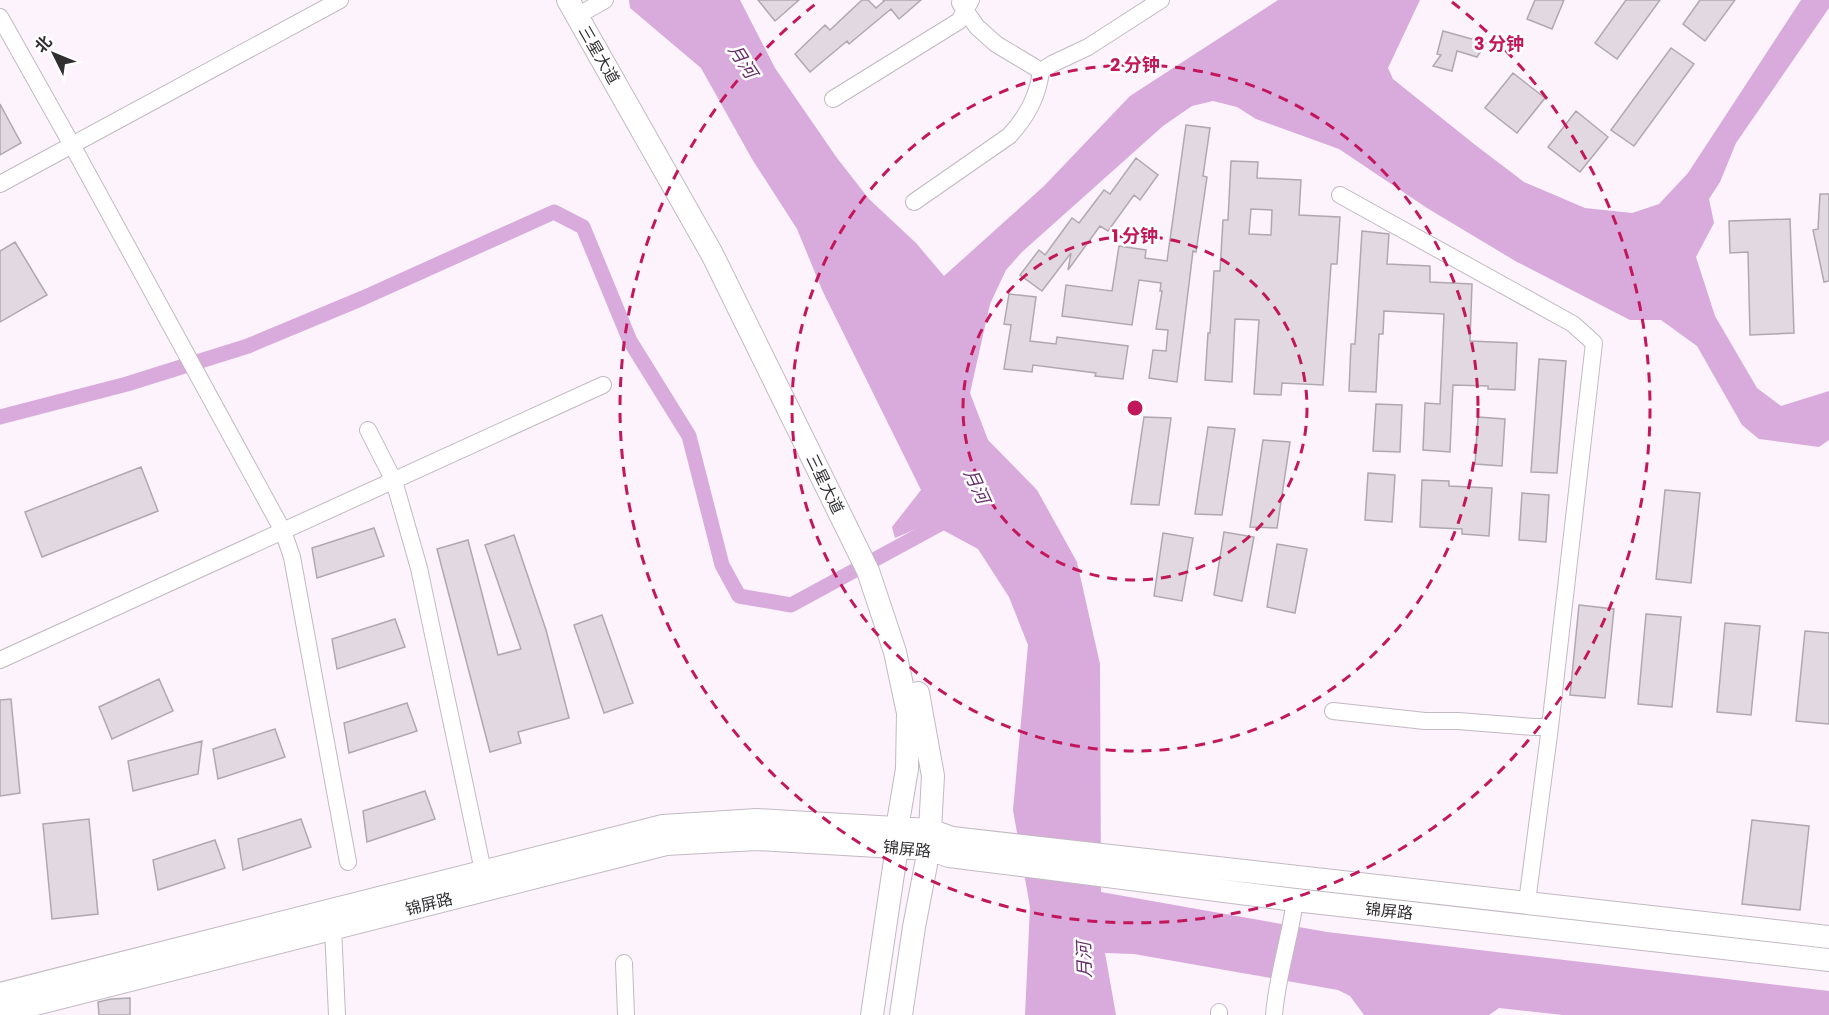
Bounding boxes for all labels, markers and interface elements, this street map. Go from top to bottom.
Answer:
street label: 三星大道 [573,22,625,88]
north arrow [24,24,84,84]
text: 北 [30,30,57,58]
text: 3 分钟 [1474,31,1524,56]
water label: 月河 [723,39,765,85]
text: 2 分钟 [1110,52,1160,77]
text: 1 分钟 [1112,223,1158,248]
centre of rings [1125,398,1145,418]
street label: 三星大道 [801,450,849,518]
water label: 月河 [958,464,997,510]
street label: 锦屏路 [882,835,932,863]
street label: 锦屏路 [403,887,455,921]
street label: 锦屏路 [1364,897,1414,925]
water label: 月河 [1071,939,1097,978]

